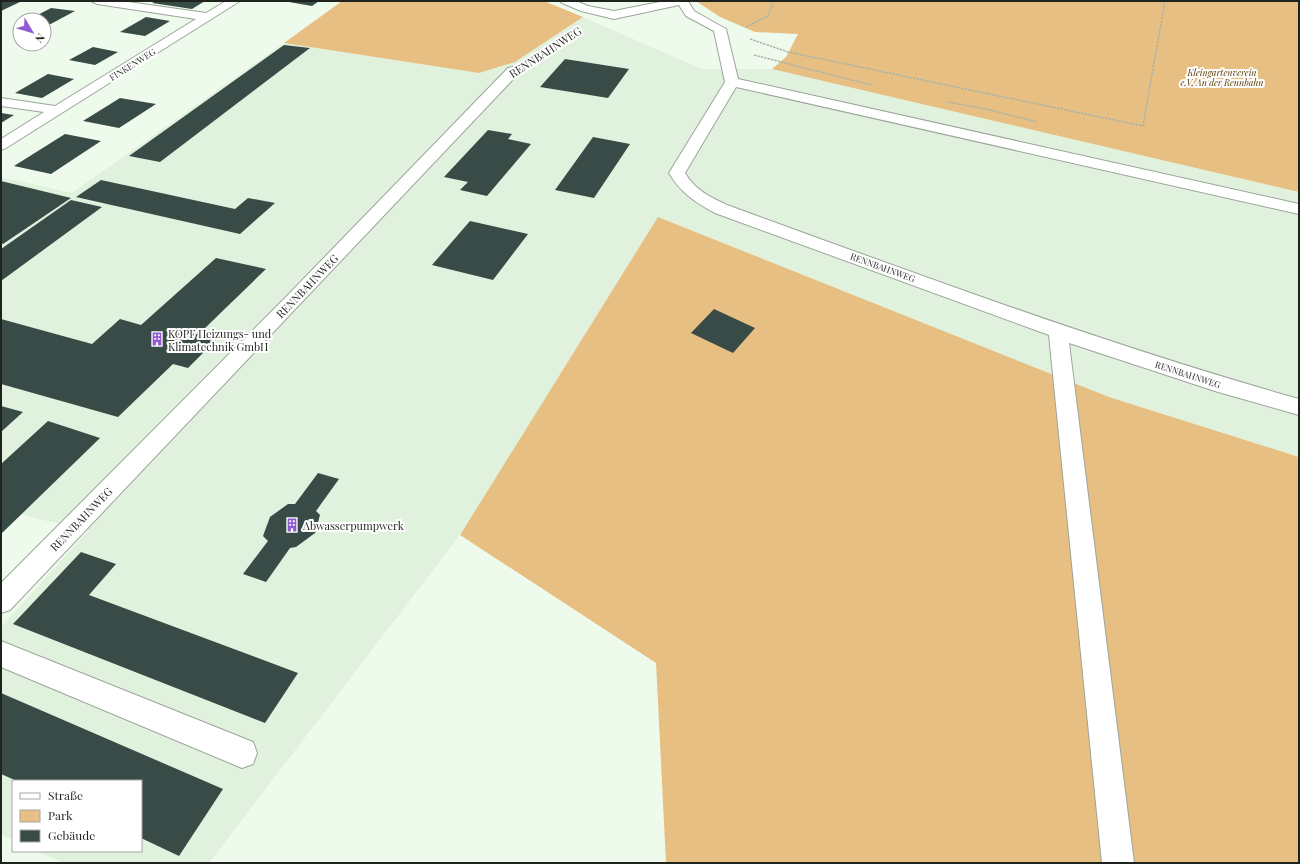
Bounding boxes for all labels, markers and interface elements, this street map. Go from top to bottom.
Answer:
north arrow [12,12,52,52]
street label: RENNBAHNWEG [506,23,584,81]
text: N [32,31,49,46]
street label: FINKENWEG [107,45,158,83]
park label: Kleingartenverein e.V. An der Rennbahn [1180,66,1264,88]
street label: RENNBAHNWEG [849,250,918,285]
street label: RENNBAHNWEG [273,251,342,321]
place label: KOPF Heizungs- und Klimatechnik GmbH [168,326,272,354]
building icon: KOPF Heizungs- und Klimatechnik GmbH [149,331,165,347]
street label: RENNBAHNWEG [1154,358,1223,390]
street label: RENNBAHNWEG [47,484,116,554]
building icon: Abwasserpumpwerk [284,517,300,533]
place label: Abwasserpumpwerk [302,518,404,533]
legend [12,780,142,852]
text: Straße [48,787,83,803]
text: Park [48,807,73,823]
text: Gebäude [48,827,95,843]

